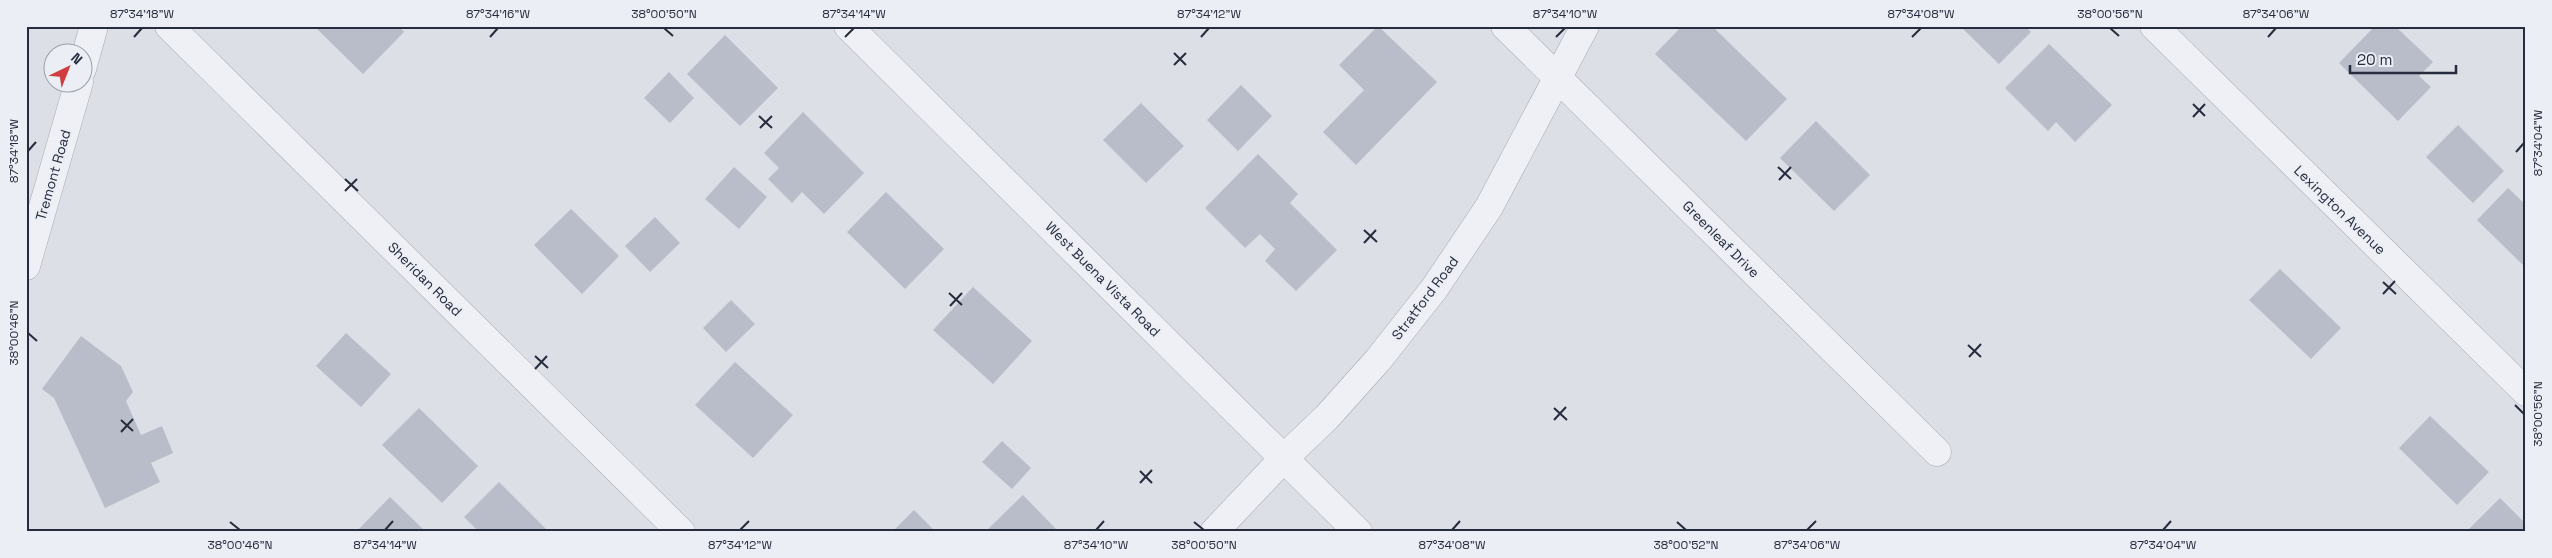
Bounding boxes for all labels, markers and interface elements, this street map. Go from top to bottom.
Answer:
text: 87°34'18"W [110,6,175,22]
text: 87°34'16"W [466,6,530,22]
text: 38°00'50"N [631,6,697,22]
text: 87°34'14"W [822,6,886,22]
text: 87°34'12"W [1177,6,1241,22]
text: 87°34'10"W [1533,6,1598,22]
text: 87°34'08"W [1888,6,1955,22]
text: 38°00'56"N [2077,6,2143,22]
text: 87°34'06"W [2243,6,2310,22]
north arrow [42,42,92,92]
scale bar [2350,42,2456,74]
text: N [67,49,86,68]
text: 20 m [2357,50,2392,69]
text: 87°34'04"W [2530,109,2546,176]
text: 87°34'18"W [6,118,22,183]
street label: Tremont Road [31,127,75,223]
street label: Lexington Avenue [2290,161,2390,259]
street label: Greenleaf Drive [1679,197,1763,281]
street label: West Buena Vista Road [1042,218,1164,340]
street label: Sheridan Road [384,238,466,320]
street label: Stratford Road [1388,253,1462,343]
text: 38°00'46"N [6,300,22,366]
text: 38°00'56"N [2530,381,2546,447]
text: 38°00'46"N [207,537,273,553]
text: 87°34'14"W [353,537,417,553]
text: 87°34'12"W [708,537,772,553]
text: 87°34'10"W [1064,537,1129,553]
text: 38°00'50"N [1171,537,1237,553]
text: 87°34'08"W [1419,537,1486,553]
text: 38°00'52"N [1653,537,1719,553]
text: 87°34'06"W [1774,537,1841,553]
text: 87°34'04"W [2130,537,2197,553]

